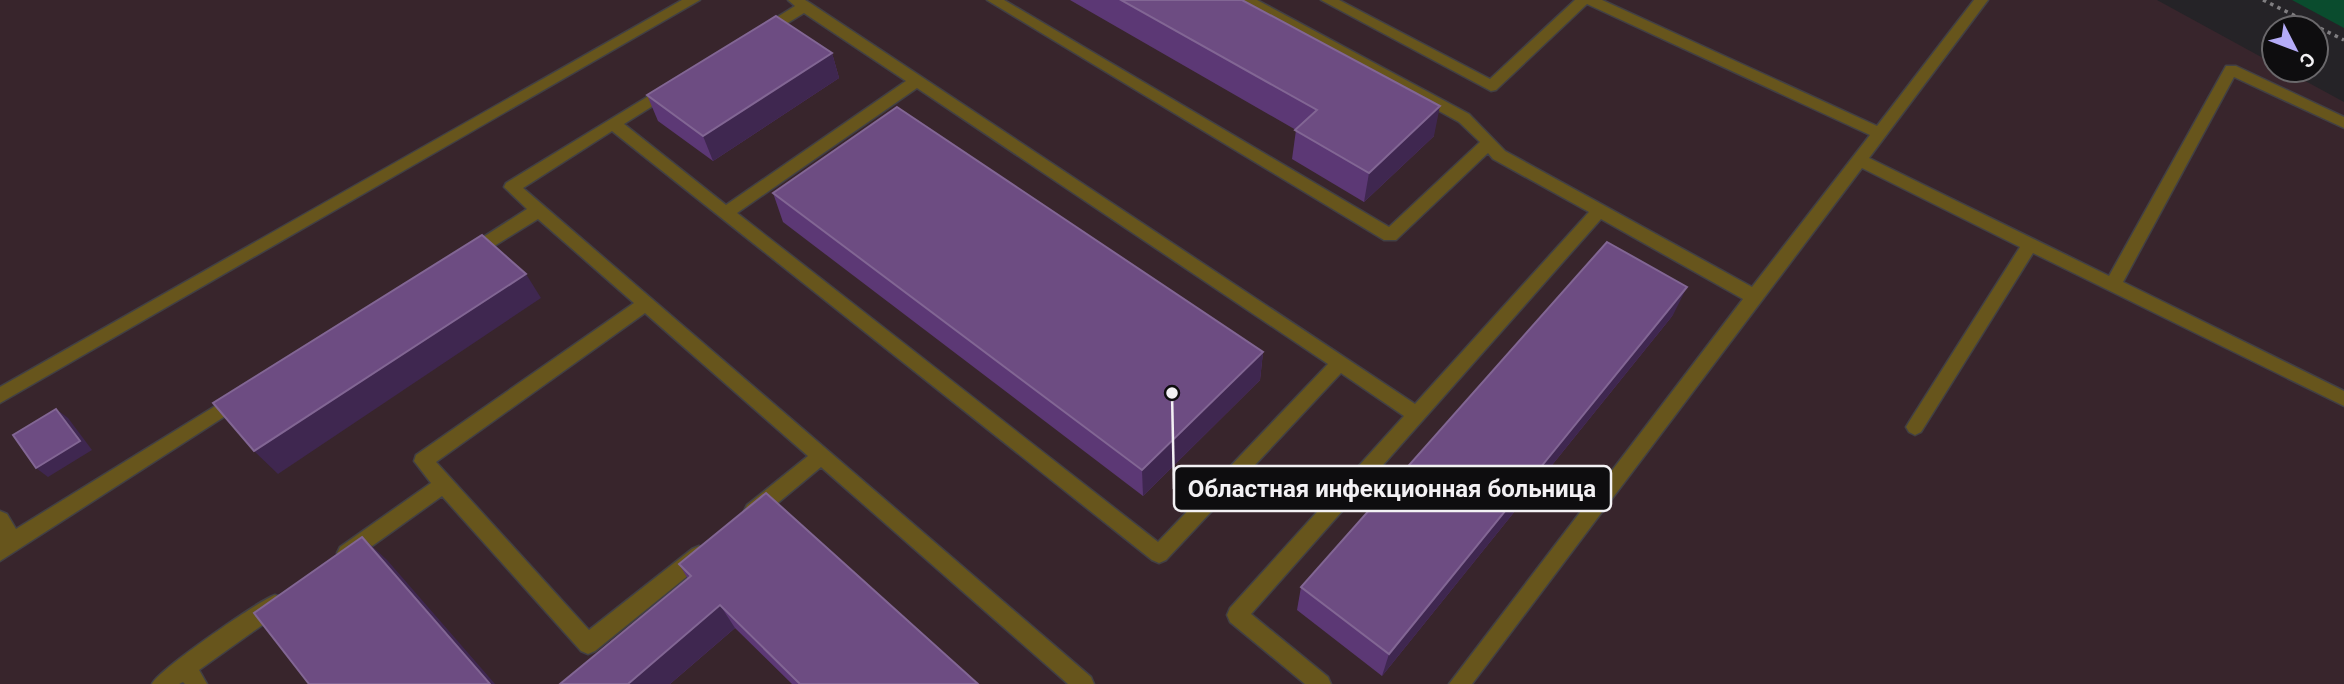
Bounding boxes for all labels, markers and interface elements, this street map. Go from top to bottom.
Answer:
north arrow [2260,14,2330,84]
text: С [2295,48,2320,72]
callout: Областная инфекционная больница [1174,466,1611,511]
text: Областная инфекционная больница [1188,475,1596,503]

